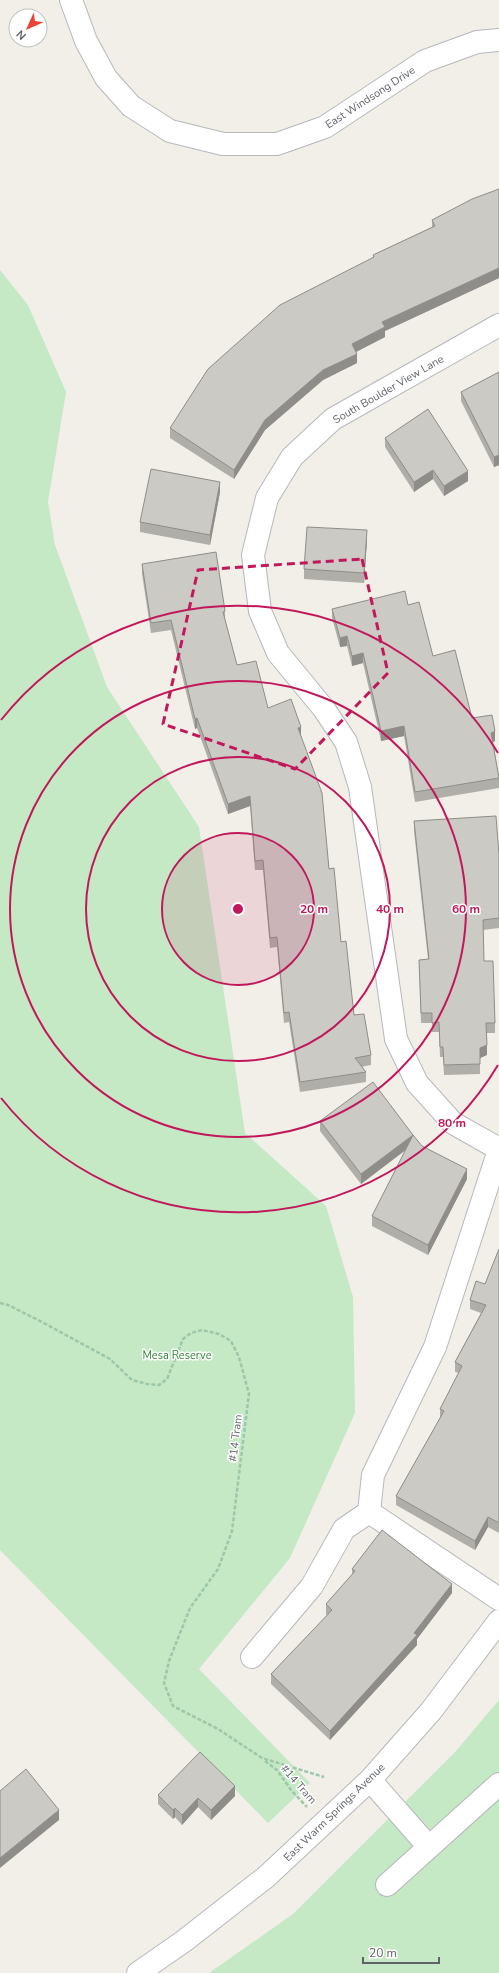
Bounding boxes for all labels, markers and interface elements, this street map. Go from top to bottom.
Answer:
north arrow [8,8,48,48]
text: N [13,27,29,43]
street label: East Windsong Drive [322,63,418,132]
street label: South Boulder View Lane [330,351,447,427]
text: 20 m [300,901,328,917]
text: 40 m [376,901,404,917]
text: 60 m [452,901,480,917]
centre of rings [231,902,245,916]
text: 80 m [438,1115,466,1131]
park label: Mesa Reserve [142,1348,212,1363]
street label: #14 Tram [225,1414,246,1463]
street label: East Warm Springs Avenue [280,1760,388,1865]
street label: #14 Tram [277,1761,320,1807]
scale bar [363,1939,439,1965]
text: 20 m [369,1945,397,1961]

